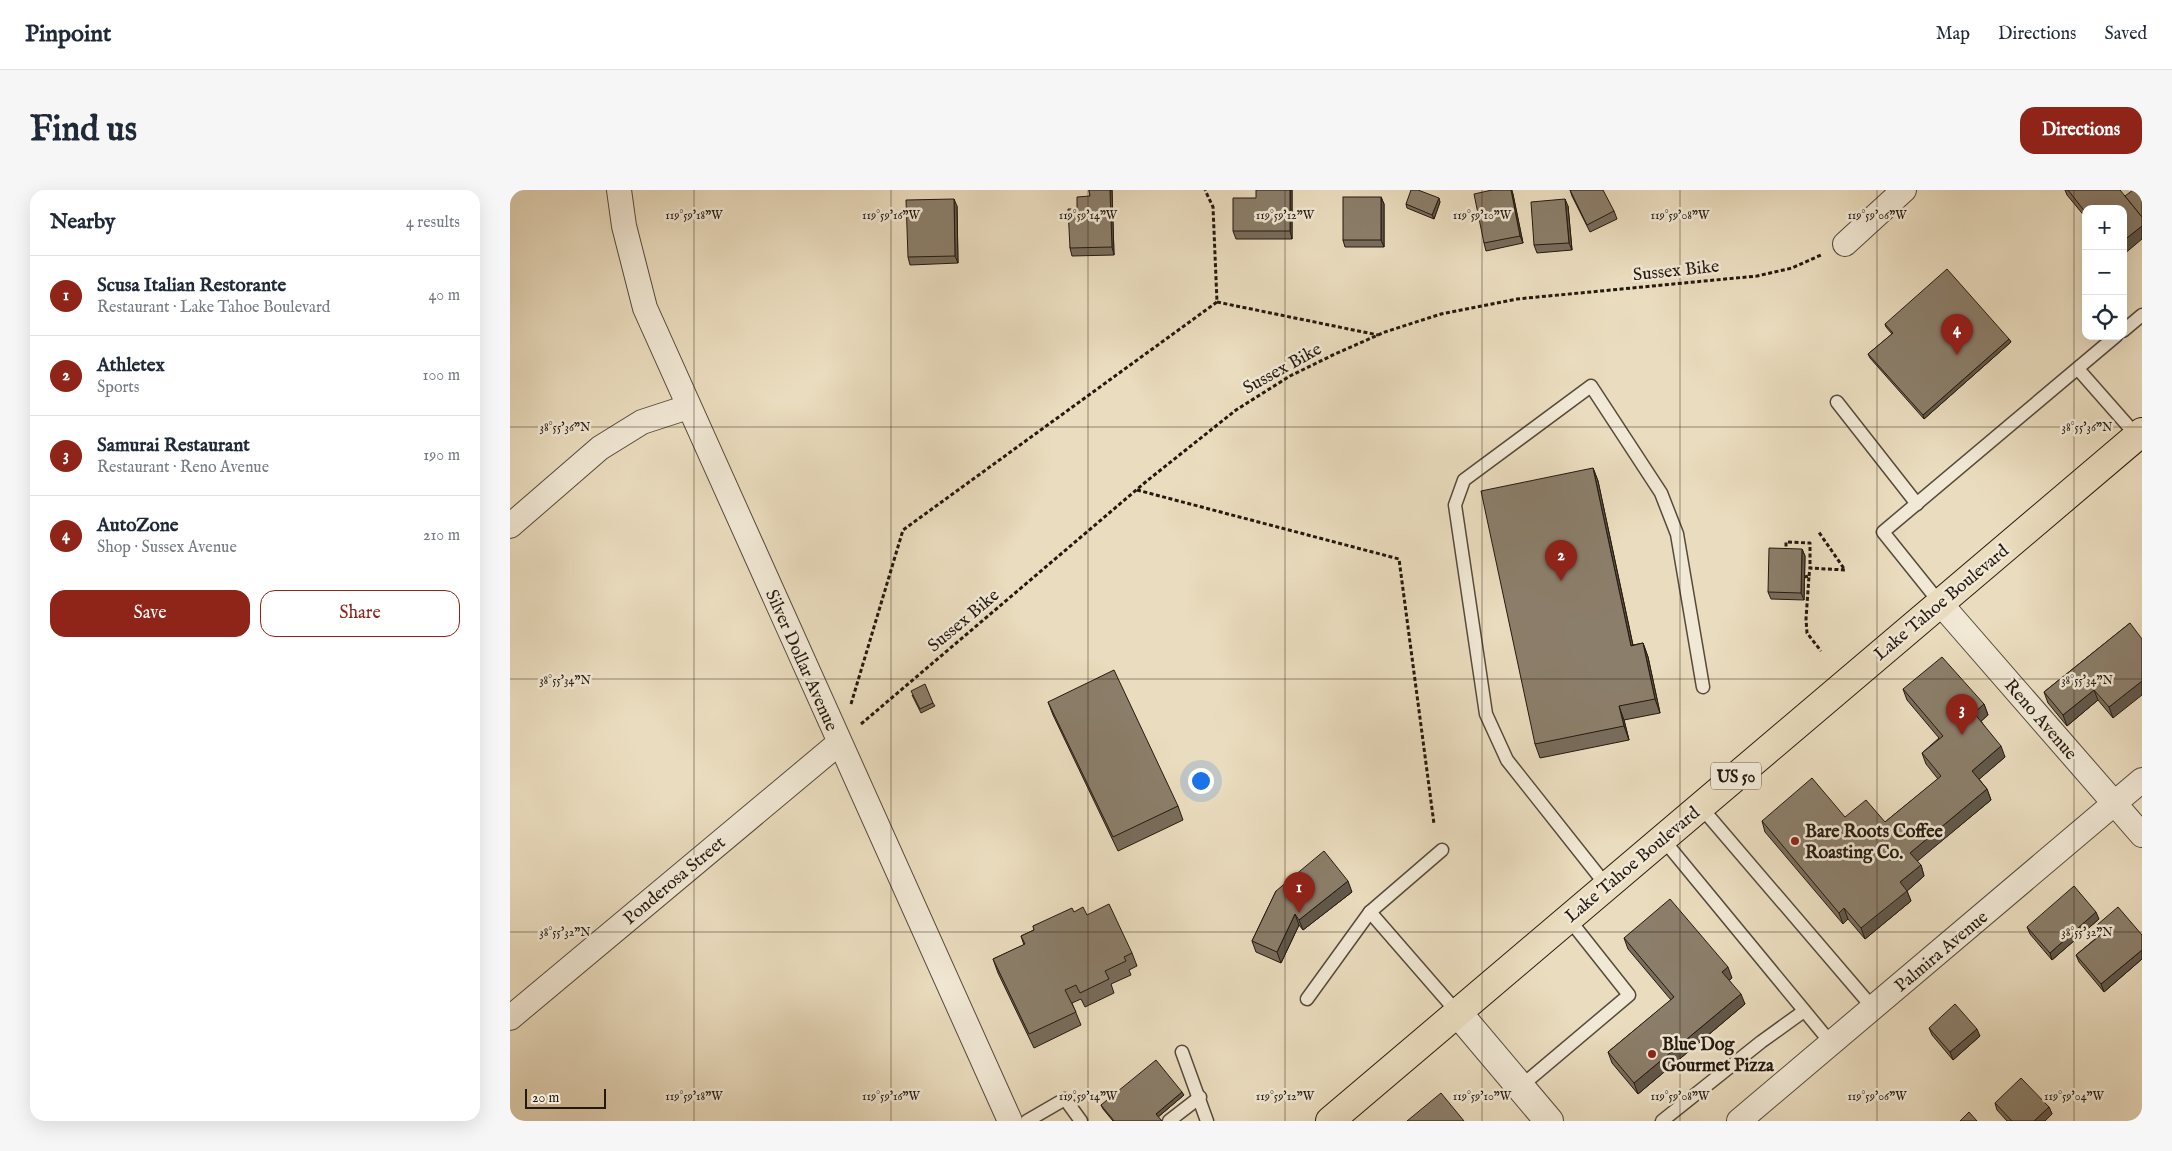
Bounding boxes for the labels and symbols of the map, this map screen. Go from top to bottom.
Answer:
text: 119°59'18"W [665,208,723,223]
text: 119°59'16"W [862,208,920,223]
text: 119°59'14"W [1059,208,1118,223]
text: 119°59'12"W [1256,208,1315,223]
text: 119°59'10"W [1453,208,1512,223]
text: 119°59'08"W [1651,208,1710,223]
text: 119°59'06"W [1847,208,1907,223]
street label: Sussex Bike [1632,256,1720,287]
pin: 4 [1941,314,1973,355]
street label: Sussex Bike [1239,338,1326,400]
text: 38°55'36"N [540,420,591,435]
text: 38°55'36"N [2062,420,2113,435]
pin: 2 [1545,540,1577,581]
street label: Lake Tahoe Boulevard [1870,540,2014,666]
street label: Sussex Bike [923,584,1005,658]
street label: Silver Dollar Avenue [759,586,842,735]
text: 38°55'34"N [539,673,591,688]
text: 38°55'34"N [2061,673,2113,688]
street label: Reno Avenue [1998,675,2081,765]
pin: 3 [1946,694,1978,735]
road number: US 50 [1711,762,1761,790]
your location [1188,768,1214,794]
street label: Lake Tahoe Boulevard [1561,802,1705,928]
place label: Bare Roots Coffee Roasting Co. [1805,821,1943,865]
street label: Ponderosa Street [619,832,731,931]
marker: Bare Roots Coffee Roasting Co. [1789,835,1801,847]
pin: 1 [1283,872,1315,913]
street label: Palmira Avenue [1891,906,1993,998]
text: 38°55'32"N [539,925,591,940]
text: 38°55'32"N [2061,925,2113,940]
place label: Blue Dog Gourmet Pizza [1662,1034,1775,1078]
marker: Blue Dog Gourmet Pizza [1646,1048,1658,1060]
scale bar [525,1086,606,1109]
text: 119°59'18"W [665,1089,723,1104]
text: 119°59'16"W [862,1089,920,1104]
text: 119°59'14"W [1059,1089,1118,1104]
text: 119°59'12"W [1256,1089,1315,1104]
text: 119°59'10"W [1453,1089,1512,1104]
text: 119°59'08"W [1651,1089,1710,1104]
text: 119°59'06"W [1847,1089,1907,1104]
text: 119°59'04"W [2044,1089,2105,1104]

